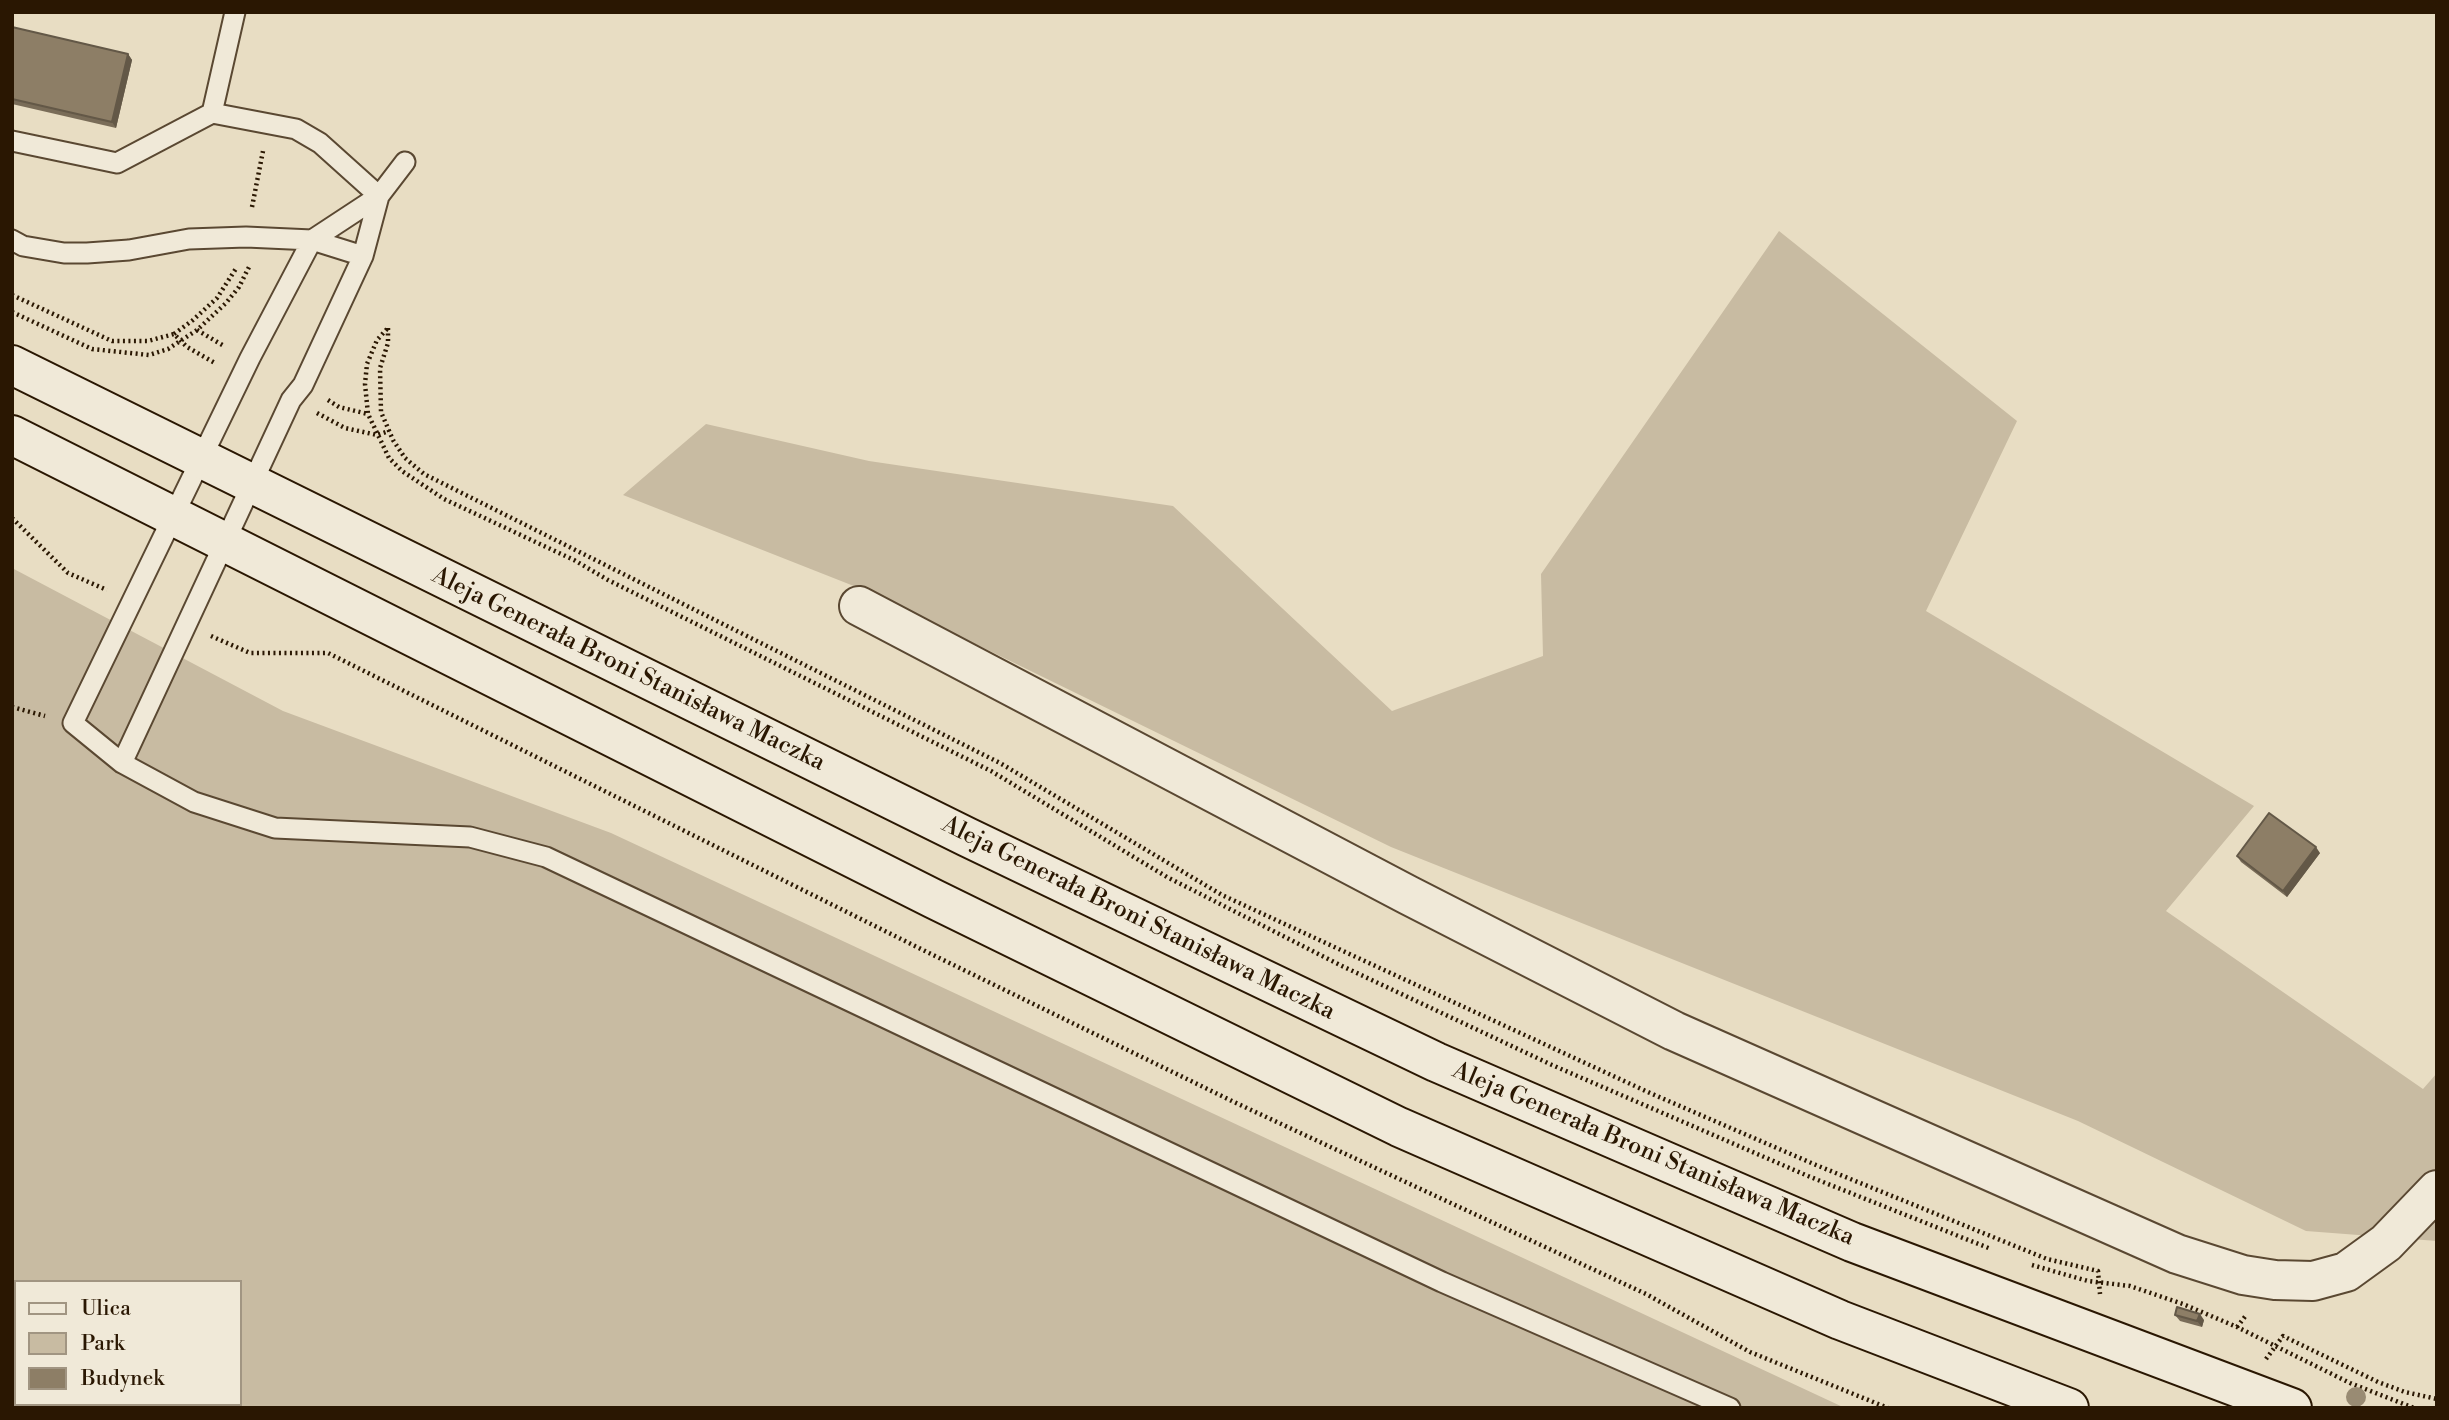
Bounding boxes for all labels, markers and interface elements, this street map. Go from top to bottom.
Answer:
street label: Aleja Generała Broni Stanisława Maczka [427,562,829,778]
street label: Aleja Generała Broni Stanisława Maczka [937,811,1339,1027]
street label: Aleja Generała Broni Stanisława Maczka [1448,1057,1858,1253]
legend [14,1280,242,1406]
text: Ulica [81,1296,131,1322]
text: Park [81,1331,125,1357]
text: Budynek [81,1366,164,1392]

